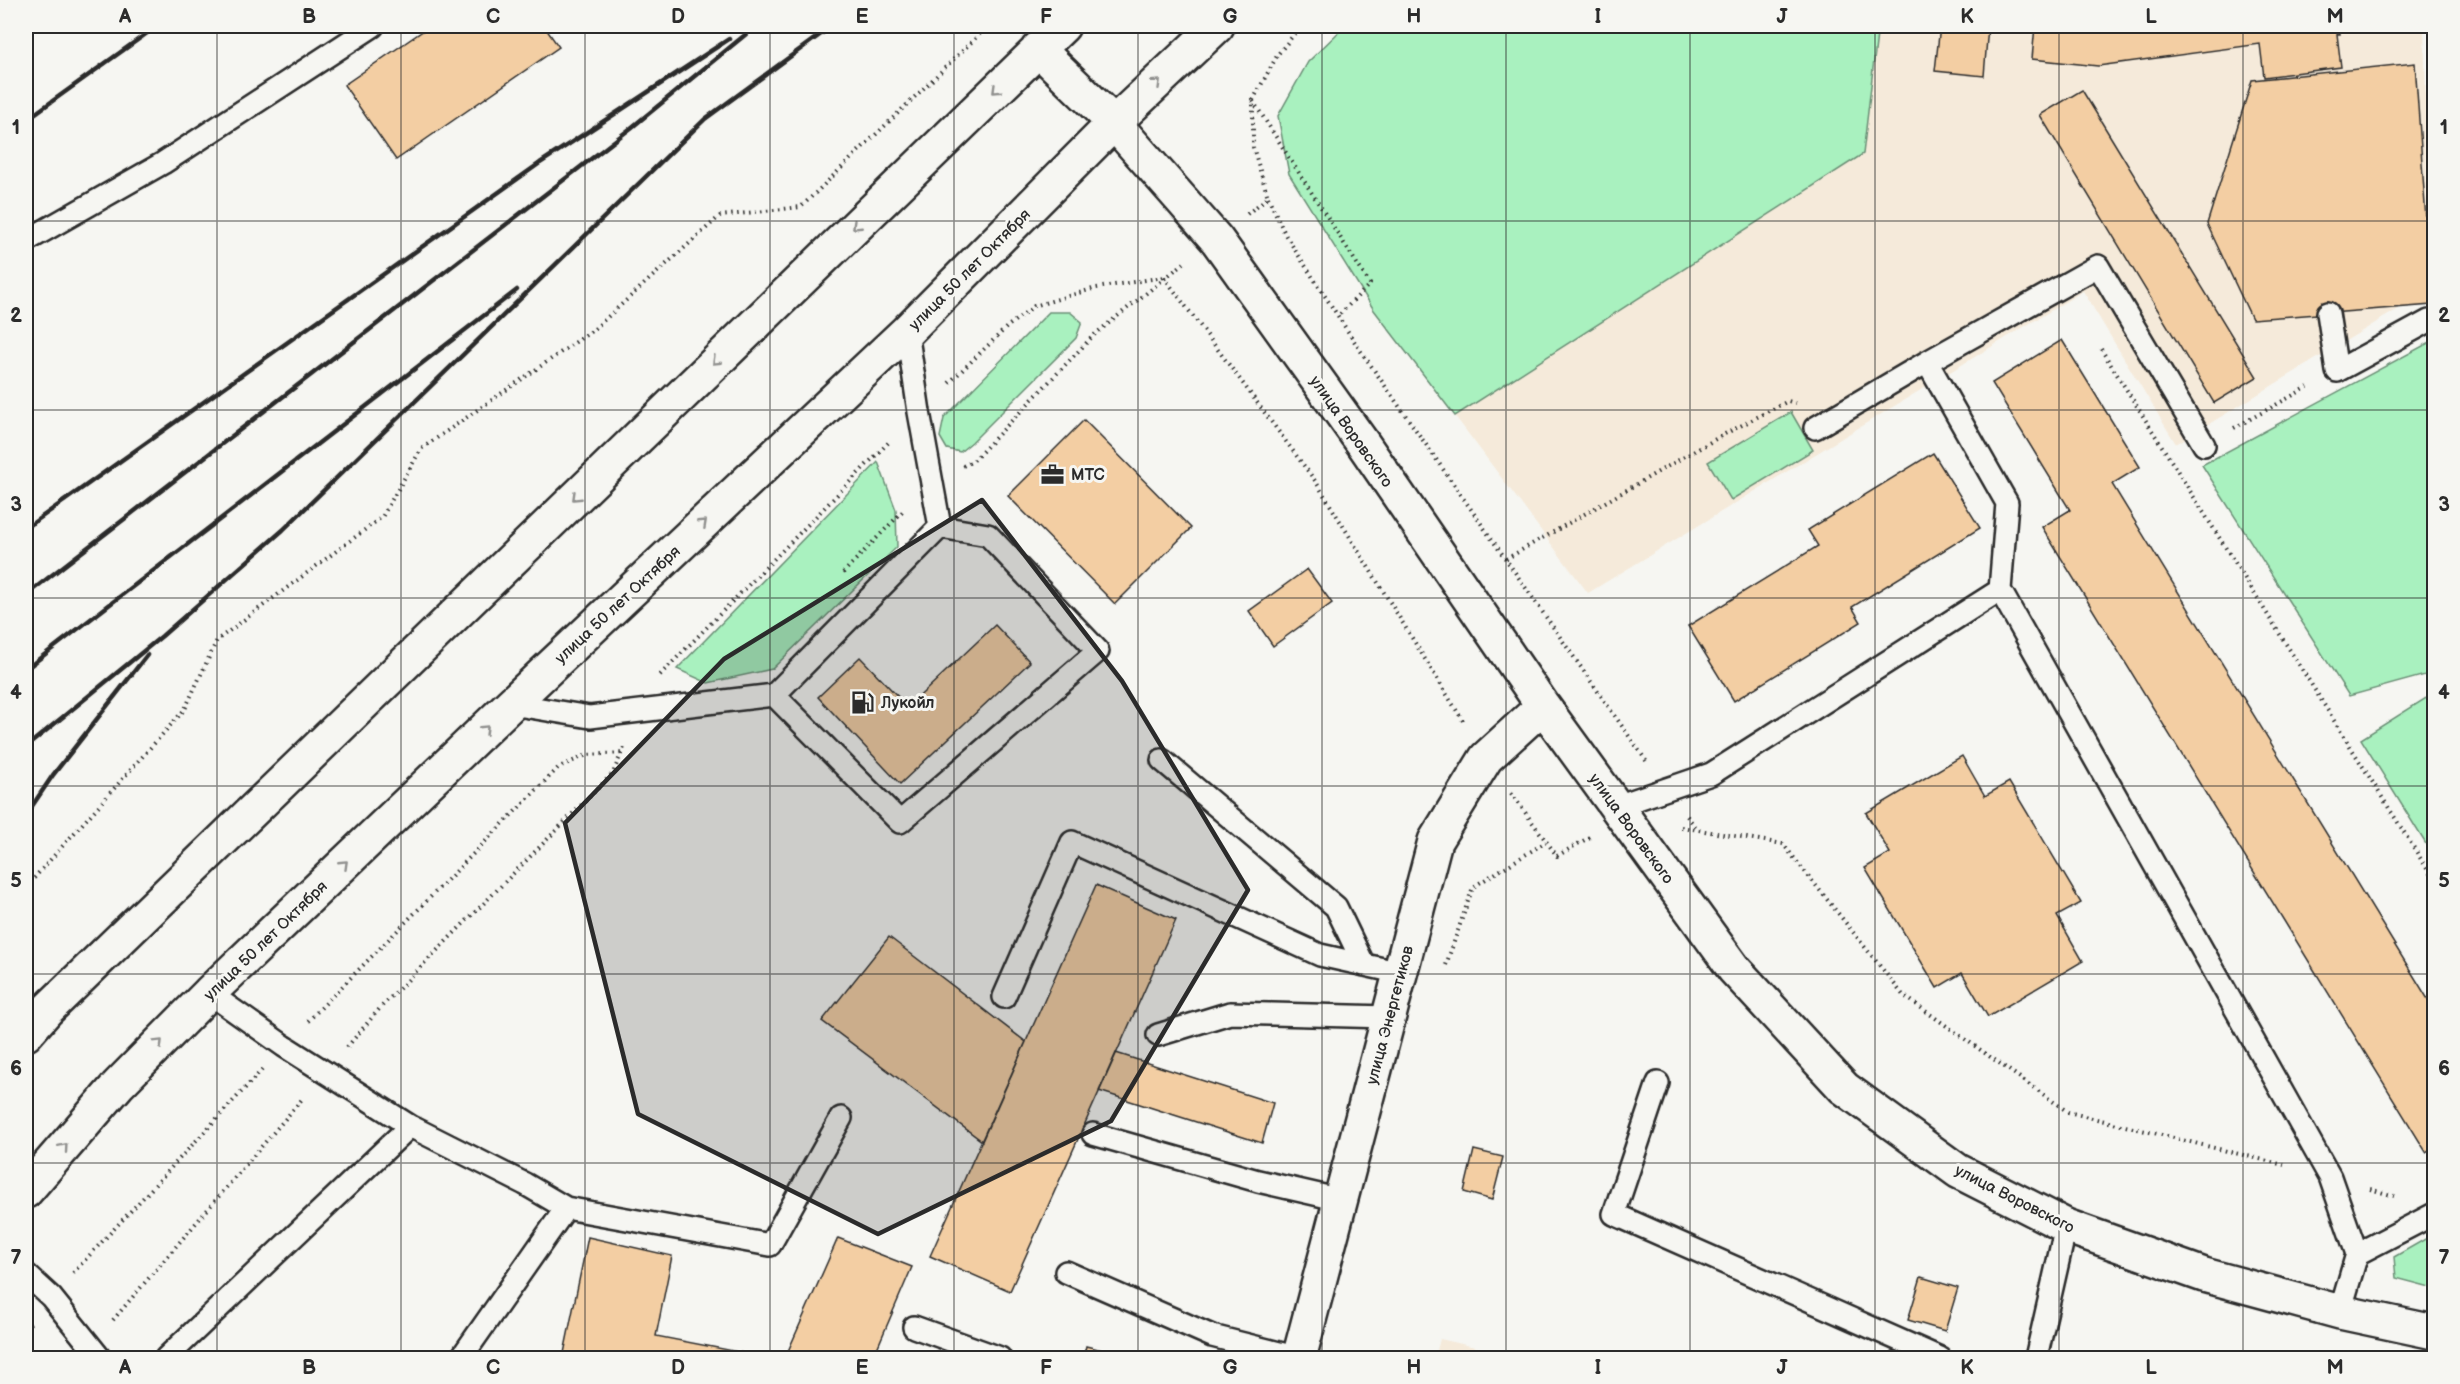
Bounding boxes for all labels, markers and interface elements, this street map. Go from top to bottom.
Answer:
text: A [118,5,132,29]
text: B [302,5,316,29]
text: C [486,5,500,29]
text: D [671,5,685,29]
text: E [856,5,869,29]
text: F [1040,5,1052,29]
text: G [1223,5,1238,29]
text: H [1407,5,1421,29]
text: I [1595,5,1601,29]
text: J [1777,5,1789,29]
text: K [1960,5,1974,29]
text: L [2145,5,2157,29]
text: M [2326,5,2344,29]
one-way arrow [1150,79,1160,90]
one-way arrow [992,83,1002,94]
text: 1 [12,116,20,140]
text: 1 [2440,116,2448,140]
street label: улица 50 лет Октября [905,205,1035,335]
one-way arrow [852,218,863,229]
text: 2 [10,304,22,328]
text: 2 [2438,304,2450,328]
one-way arrow [712,354,723,365]
street label: улица Воровского [1305,373,1396,491]
office icon: МТС [1040,461,1066,487]
place label: МТС [1071,466,1105,485]
one-way arrow [572,490,582,501]
text: 3 [10,493,22,517]
text: 3 [2438,493,2450,517]
one-way arrow [697,519,707,530]
street label: улица 50 лет Октября [551,542,685,668]
text: 4 [10,681,22,705]
text: 4 [2438,681,2450,705]
fuel station icon: Лукойл [850,689,876,715]
place label: Лукойл [880,694,935,713]
one-way arrow [478,725,489,736]
street label: улица Воровского [1584,770,1677,888]
one-way arrow [337,860,348,871]
text: 5 [10,869,22,893]
text: 5 [2438,869,2450,893]
street label: улица 50 лет Октября [200,877,332,1005]
street label: улица Энергетиков [1363,943,1418,1087]
one-way arrow [152,1040,163,1050]
text: 6 [10,1057,22,1081]
text: 6 [2438,1057,2450,1081]
one-way arrow [57,1143,68,1154]
street label: улица Воровского [1951,1161,2077,1238]
text: 7 [10,1246,22,1270]
text: 7 [2438,1246,2450,1270]
text: A [118,1356,132,1380]
text: B [302,1356,316,1380]
text: C [486,1356,500,1380]
text: D [671,1356,685,1380]
text: E [856,1356,869,1380]
text: F [1040,1356,1052,1380]
text: G [1223,1356,1238,1380]
text: H [1407,1356,1421,1380]
text: I [1595,1356,1601,1380]
text: J [1777,1356,1789,1380]
text: K [1960,1356,1974,1380]
text: L [2145,1356,2157,1380]
text: M [2326,1356,2344,1380]

